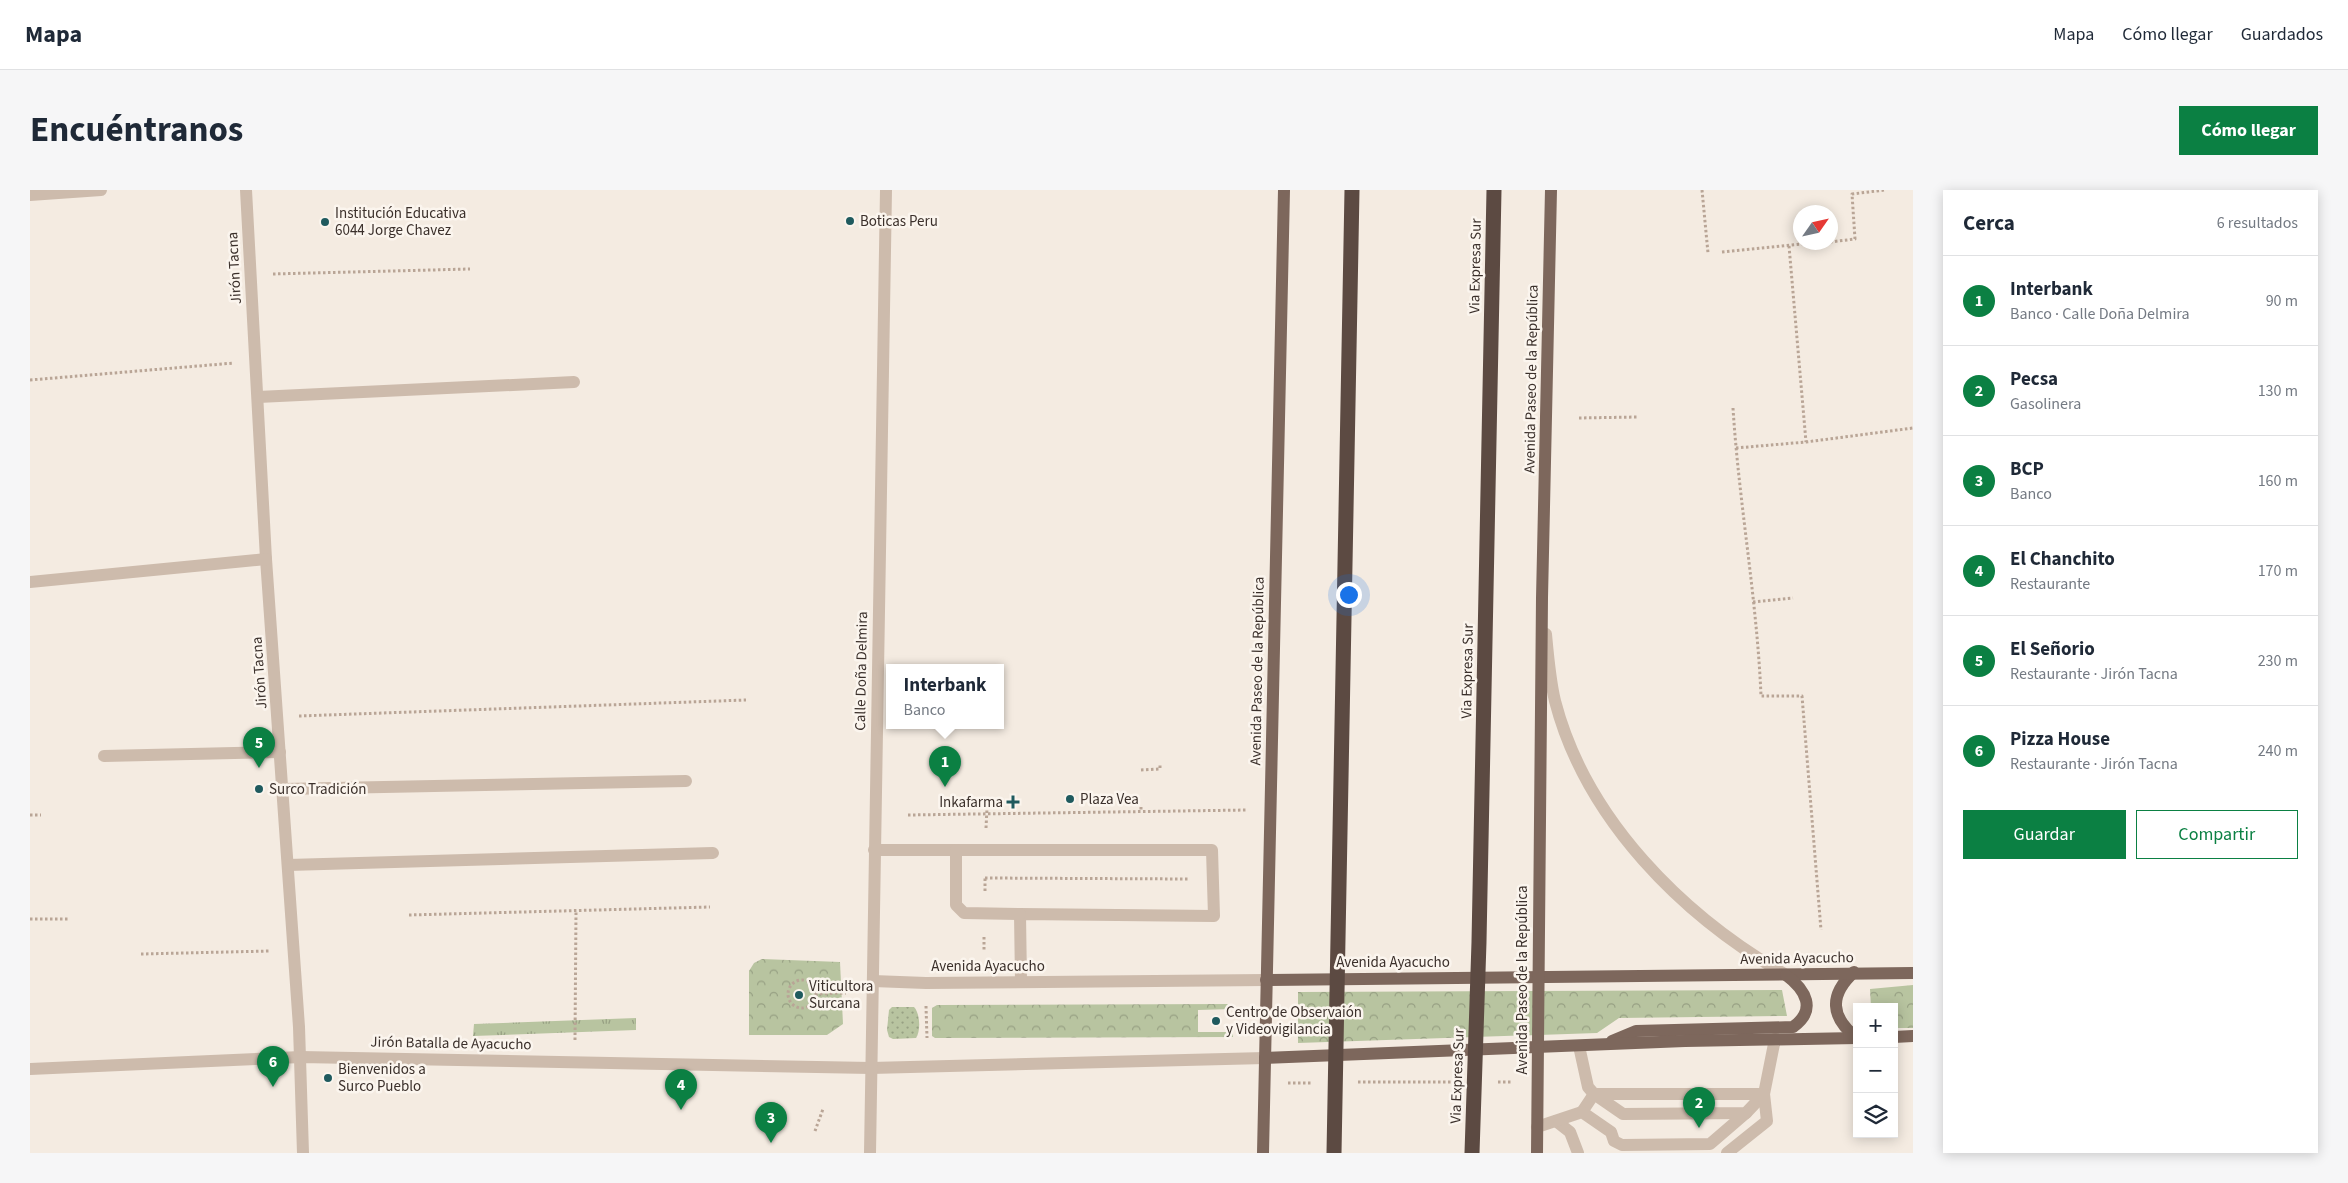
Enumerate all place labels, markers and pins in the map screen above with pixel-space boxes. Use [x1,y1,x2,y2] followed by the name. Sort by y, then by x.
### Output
[335,203,466,241] place label: Institución Educativa 6044 Jorge Chavez
[860,211,938,232] place label: Boticas Peru
[844,215,856,227] marker: Boticas Peru
[319,216,331,228] marker: Institución Educativa 6044 Jorge Chavez
[243,727,275,768] pin: 5
[929,746,961,787] pin: 1
[269,779,367,800] place label: Surco Tradición
[253,783,265,795] marker: Surco Tradición
[1080,789,1139,810] place label: Plaza Vea
[939,792,1003,813] place label: Inkafarma
[1064,793,1076,805] marker: Plaza Vea
[1007,796,1019,808] marker: Inkafarma
[809,976,873,1014] place label: Viticultora Surcana
[793,989,805,1001] marker: Viticultora Surcana
[1226,1002,1362,1040] place label: Centro de Observaión y Videovigilancia
[1210,1015,1222,1027] marker: Centro de Observaión y Videovigilancia
[257,1046,289,1087] pin: 6
[338,1059,426,1097] place label: Bienvenidos a Surco Pueblo
[665,1069,697,1110] pin: 4
[322,1072,334,1084] marker: Bienvenidos a Surco Pueblo
[1683,1087,1715,1128] pin: 2
[755,1102,787,1143] pin: 3

